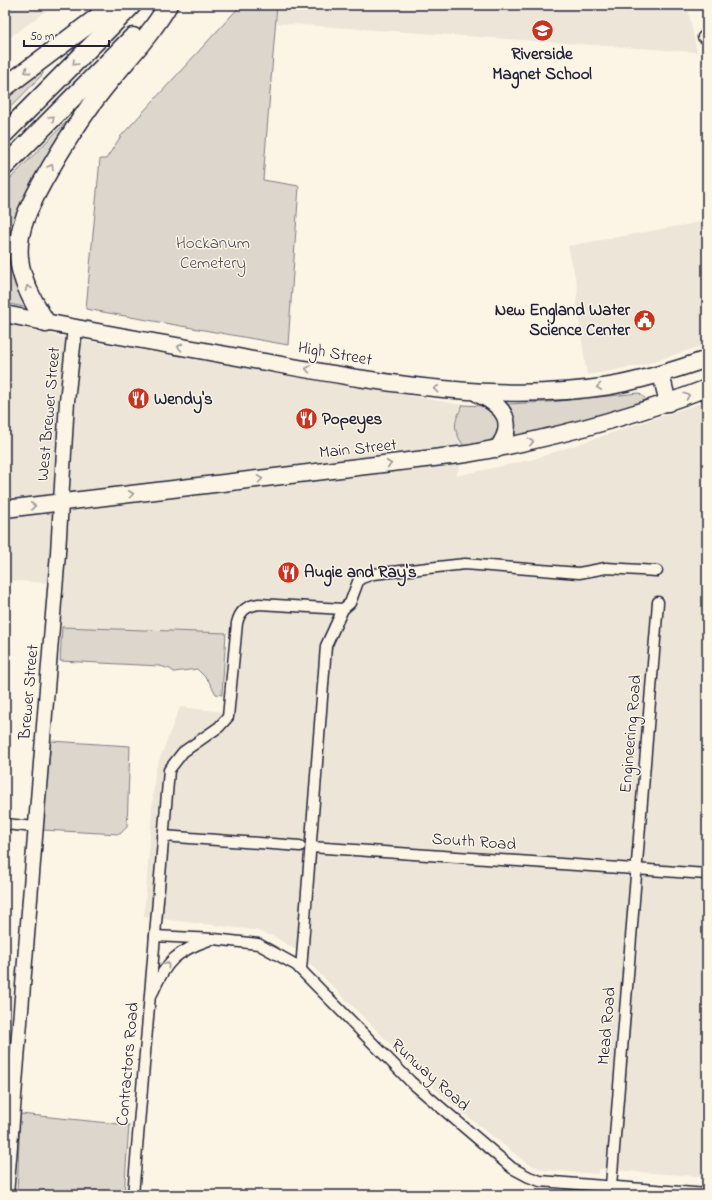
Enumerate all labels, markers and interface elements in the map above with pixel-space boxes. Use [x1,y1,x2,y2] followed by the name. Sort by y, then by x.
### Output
[529,17,555,43] school or university icon: Riverside Magnet School
[24,22,109,48] scale bar
[30,28,54,46] text: 50 m
[492,42,592,89] place label: Riverside Magnet School
[72,58,80,65] one-way arrow
[24,66,31,74] one-way arrow
[47,115,55,123] one-way arrow
[47,164,54,171] one-way arrow
[176,231,250,277] park label: Hockanum Cemetery
[24,284,32,291] one-way arrow
[495,298,631,343] place label: New England Water Science Center
[632,307,658,333] public building icon: New England Water Science Center
[296,335,374,375] street label: High Street
[176,343,183,351] one-way arrow
[31,345,67,482] street label: West Brewer Street
[304,365,311,374] one-way arrow
[596,382,602,391] one-way arrow
[433,385,439,394] one-way arrow
[126,386,152,412] restaurant icon: Wendy's
[154,387,213,414] place label: Wendy's
[684,392,691,400] one-way arrow
[294,406,320,432] restaurant icon: Popeyes
[322,407,383,434] place label: Popeyes
[318,432,398,466] street label: Main Street
[528,438,534,446] one-way arrow
[386,460,392,469] one-way arrow
[257,475,263,484] one-way arrow
[128,490,134,499] one-way arrow
[30,502,36,511] one-way arrow
[275,559,301,585] restaurant icon: Augie and Ray's
[304,560,417,587] place label: Augie and Ray's
[12,643,46,742] street label: Brewer Street
[613,673,651,794] street label: Engineering Road
[431,827,517,857] street label: South Road
[163,962,170,969] one-way arrow
[591,986,623,1066] street label: Mead Road
[110,1001,146,1127] street label: Contractors Road
[384,1033,475,1118] street label: Runway Road

